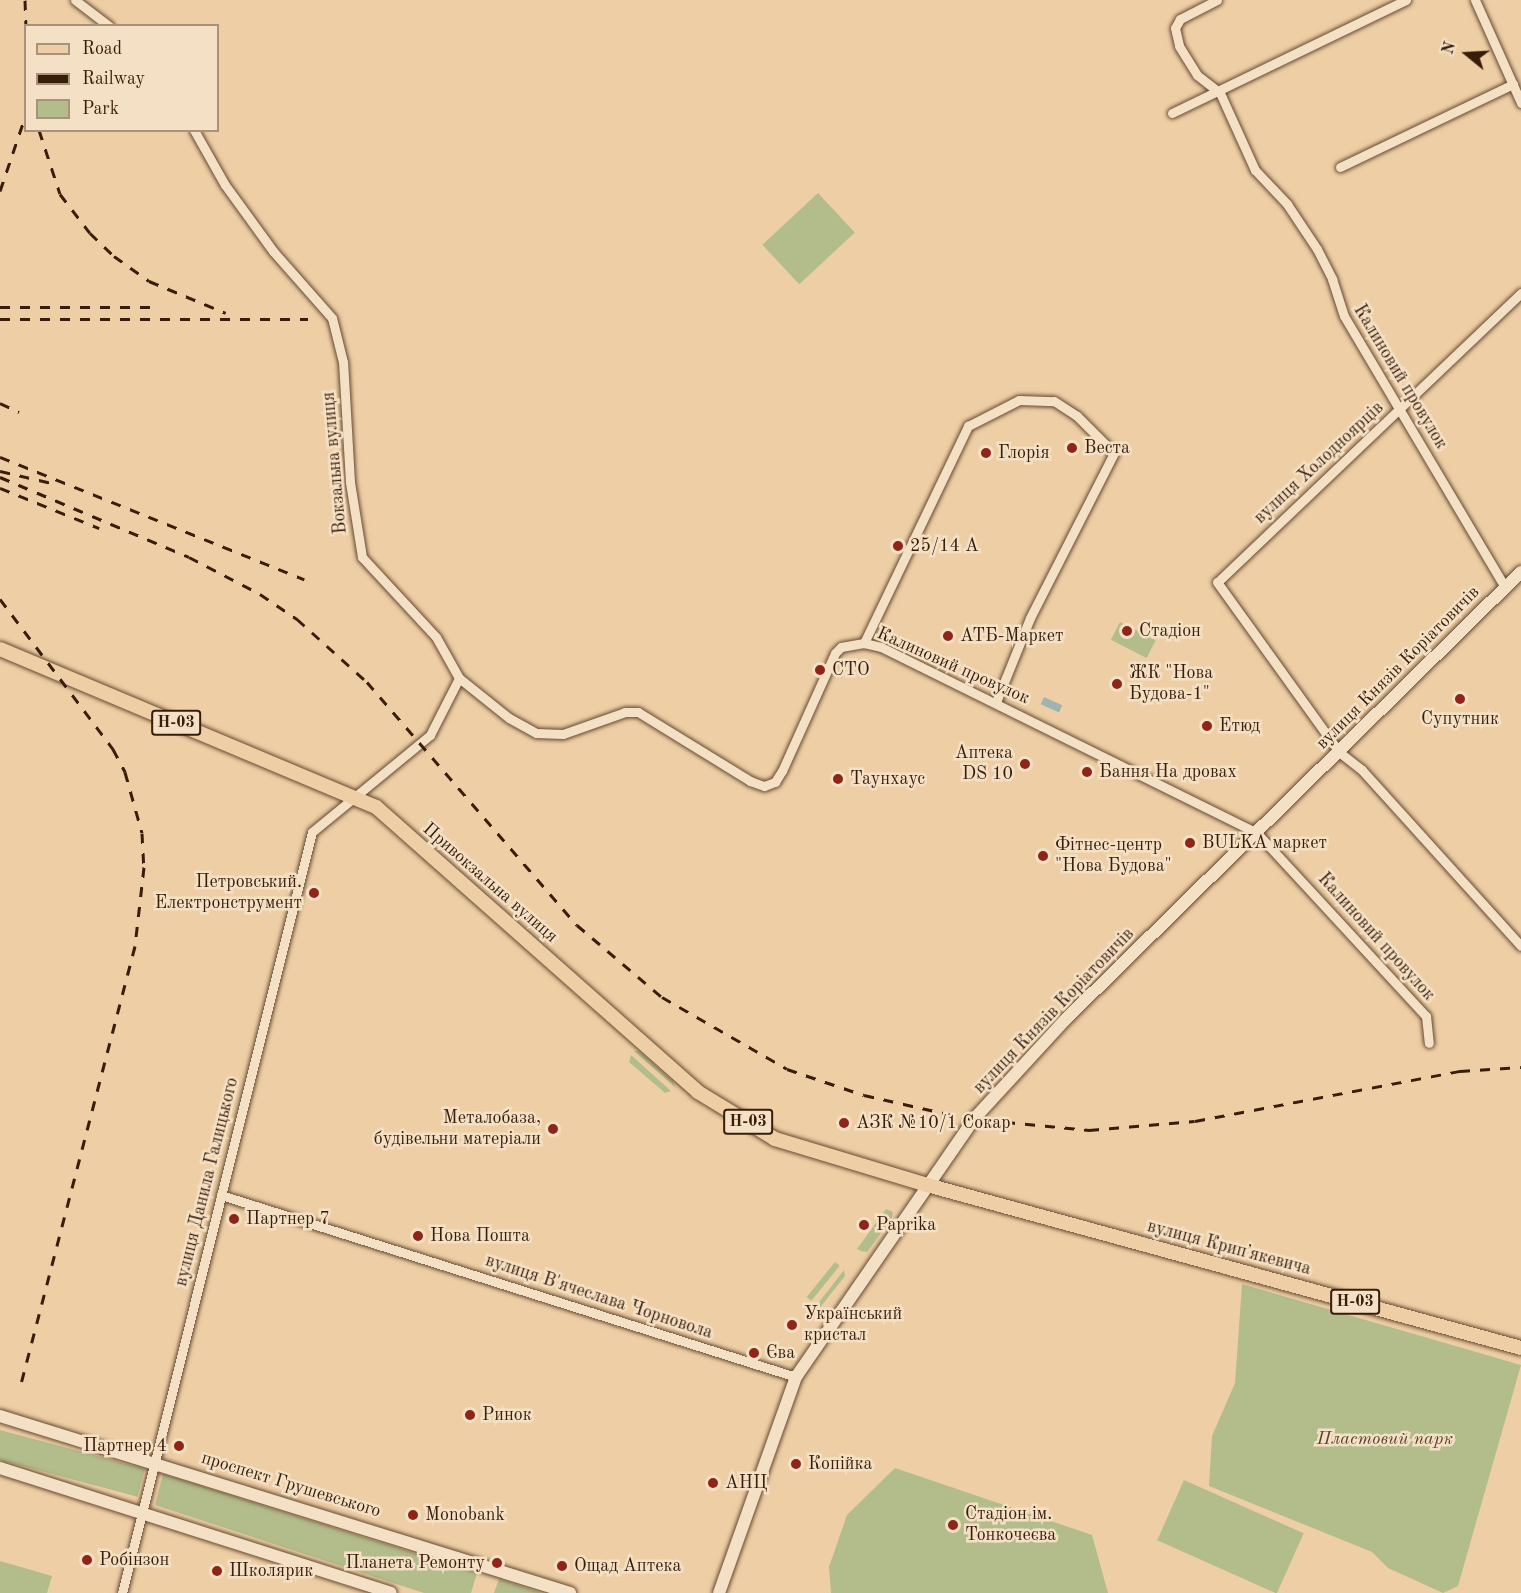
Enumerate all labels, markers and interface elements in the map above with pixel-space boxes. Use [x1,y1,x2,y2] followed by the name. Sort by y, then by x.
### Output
[24,24,219,132] legend
[1437,24,1497,84] north arrow
[82,40,122,58] text: Road
[1440,40,1459,57] text: N
[82,70,145,88] text: Railway
[82,100,119,118] text: Park
[1348,301,1452,453] street label: Калиновий провулок
[318,391,352,535] street label: Вокзальна вулиця
[1250,397,1388,529] street label: вулиця Холодноярців
[1084,437,1130,459] place label: Веста
[1065,441,1079,455] marker: Веста
[998,442,1050,464] place label: Глорія
[979,446,993,460] marker: Глорія
[910,535,979,557] place label: 25/14 А
[891,539,905,553] marker: 25/14 А
[1312,582,1484,754] street label: вулиця Князів Коріатовичів
[1139,620,1201,642] place label: Стадіон
[873,623,1033,709] street label: Калиновий провулок
[1120,624,1134,638] marker: Стадіон
[960,625,1064,647] place label: АТБ-Маркет
[941,629,955,643] marker: АТБ-Маркет
[832,659,870,681] place label: СТО
[813,663,827,677] marker: СТО
[1129,663,1213,706] place label: ЖК "Нова Будова-1"
[1110,677,1124,691] marker: ЖК "Нова Будова-1"
[1453,692,1467,706] marker: Супутник
[1421,708,1499,730] place label: Супутник
[150,710,201,736] road number: Н-03
[1219,715,1260,737] place label: Етюд
[1200,719,1214,733] marker: Етюд
[955,743,1013,786] place label: Аптека DS 10
[1018,757,1032,771] marker: Аптека DS 10
[1099,761,1237,783] place label: Бання На дровах
[1080,765,1094,779] marker: Бання На дровах
[850,768,925,790] place label: Таунхаус
[831,772,845,786] marker: Таунхаус
[418,818,562,948] street label: Привокзальна вулиця
[1202,832,1327,854] place label: BULKA маркет
[1055,835,1172,878] place label: Фітнес-центр "Нова Будова"
[1183,836,1197,850] marker: BULKA маркет
[1036,849,1050,863] marker: Фітнес-центр "Нова Будова"
[1313,868,1439,1006] street label: Калиновий провулок
[155,872,302,914] place label: Петровський. Електронструмент
[307,886,321,900] marker: Петровський. Електронструмент
[969,924,1139,1098] street label: вулиця Князів Коріатовичів
[171,1075,243,1289] street label: вулиця Данила Галицького
[374,1108,541,1150] place label: Металобаза, будівельни матеріали
[722,1109,774,1135] road number: Н-03
[856,1112,1010,1134] place label: АЗК №10/1 Сокар
[837,1116,851,1130] marker: АЗК №10/1 Сокар
[546,1122,560,1136] marker: Металобаза, будівельни матеріали
[246,1208,330,1230] place label: Партнер 7
[227,1212,241,1226] marker: Партнер 7
[876,1214,936,1236] place label: Paprika
[1145,1216,1313,1280] street label: вулиця Крипʼякевича
[857,1218,871,1232] marker: Paprika
[430,1225,530,1247] place label: Нова Пошта
[411,1229,425,1243] marker: Нова Пошта
[483,1250,715,1344] street label: вулиця В'ячеслава Чорновола
[1330,1289,1380,1315] road number: Н-03
[804,1304,902,1346] place label: Український кристал
[785,1318,799,1332] marker: Український кристал
[766,1342,795,1364] place label: Єва
[747,1346,761,1360] marker: Єва
[482,1404,532,1426] place label: Ринок
[463,1408,477,1422] marker: Ринок
[1317,1428,1453,1450] park label: Пластовий парк
[83,1435,167,1457] place label: Партнер 4
[172,1439,186,1453] marker: Партнер 4
[199,1447,383,1523] street label: проспект Грушевського
[808,1453,872,1475] place label: Копійка
[789,1457,803,1471] marker: Копійка
[725,1472,767,1494] place label: АНЦ
[706,1476,720,1490] marker: АНЦ
[425,1504,505,1526] place label: Monobank
[965,1504,1056,1546] place label: Стадіон ім. Тонкочеєва
[406,1508,420,1522] marker: Monobank
[946,1518,960,1532] marker: Стадіон ім. Тонкочеєва
[99,1549,169,1571] place label: Робінзон
[346,1552,485,1574] place label: Планета Ремонту
[80,1553,94,1567] marker: Робінзон
[574,1555,681,1577] place label: Ощад Аптека
[490,1556,504,1570] marker: Планета Ремонту
[555,1559,569,1573] marker: Ощад Аптека
[229,1560,313,1582] place label: Школярик
[210,1564,224,1578] marker: Школярик

